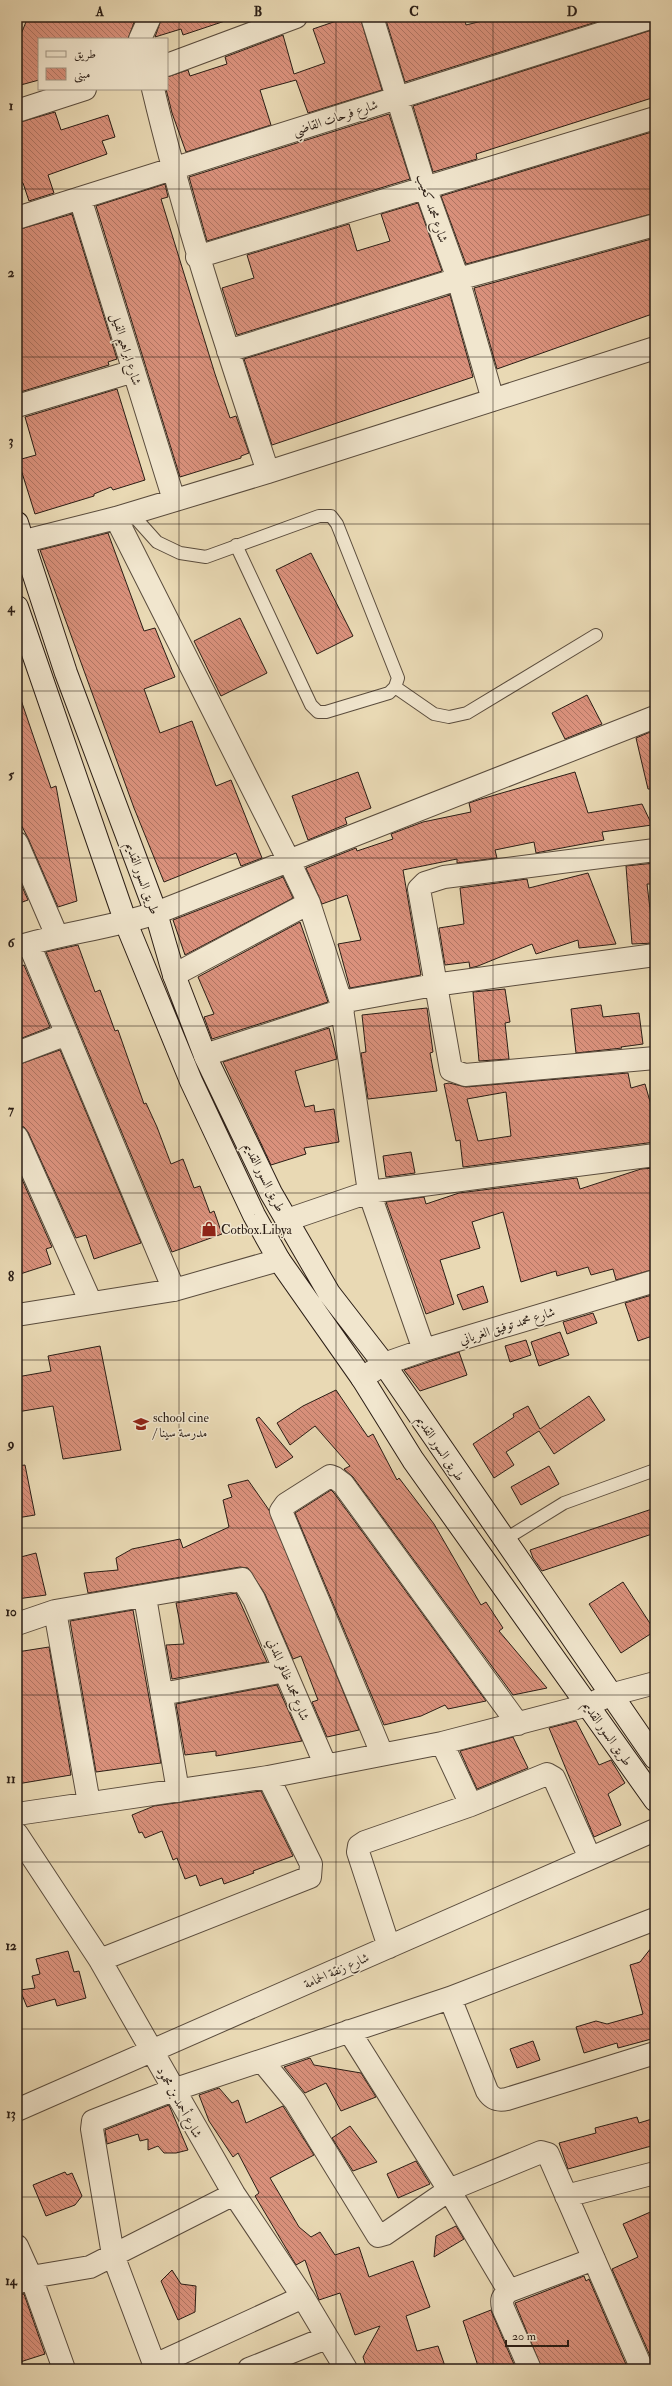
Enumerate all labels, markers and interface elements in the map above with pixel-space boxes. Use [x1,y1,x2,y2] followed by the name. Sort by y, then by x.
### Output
[95,4,105,20] text: A
[254,4,262,20] text: B
[409,4,419,20] text: C
[567,4,578,20] text: D
[38,38,168,90] legend
[74,47,96,62] text: طريق
[74,67,90,83] text: مبنى
[291,97,381,143] street label: شارع فرحات القاضي
[9,98,14,114] text: 1
[410,172,451,246] street label: شارع محمد كعيب
[8,265,15,281] text: 2
[103,311,145,389] street label: شارع ابراهيم الفيل
[9,433,14,449] text: 3
[6,600,15,616] text: 4
[8,767,14,783] text: 5
[119,840,162,917] street label: طريق السور القديم
[8,935,16,951] text: 6
[8,1102,15,1118] text: 7
[237,1140,288,1216] street label: طريق السور القديم
[200,1220,218,1238] shop icon: Cotbox.Libya
[221,1222,293,1239] place label: Cotbox.Libya
[8,1269,14,1285] text: 8
[458,1304,558,1351] street label: شارع محمد توفيق الغرياني
[152,1410,209,1441] place label: school cine / مدرسة سينا
[410,1413,468,1486] street label: طريق السور القديم
[132,1415,150,1433] school or university icon: school cine / مدرسة سينا
[6,1436,15,1452] text: 9
[5,1604,17,1620] text: 10
[261,1636,313,1724] street label: شارع محمد ظافر المدني
[577,1698,635,1771] street label: طريق السور القديم
[6,1771,16,1787] text: 11
[5,1938,17,1954] text: 12
[301,1949,373,1995] street label: شارع زنقة الحمامة
[150,2064,206,2142] street label: شارع أحمد بن محمود
[6,2106,16,2122] text: 13
[5,2273,18,2289] text: 14
[506,2322,568,2348] scale bar
[512,2329,537,2344] text: 20 m

